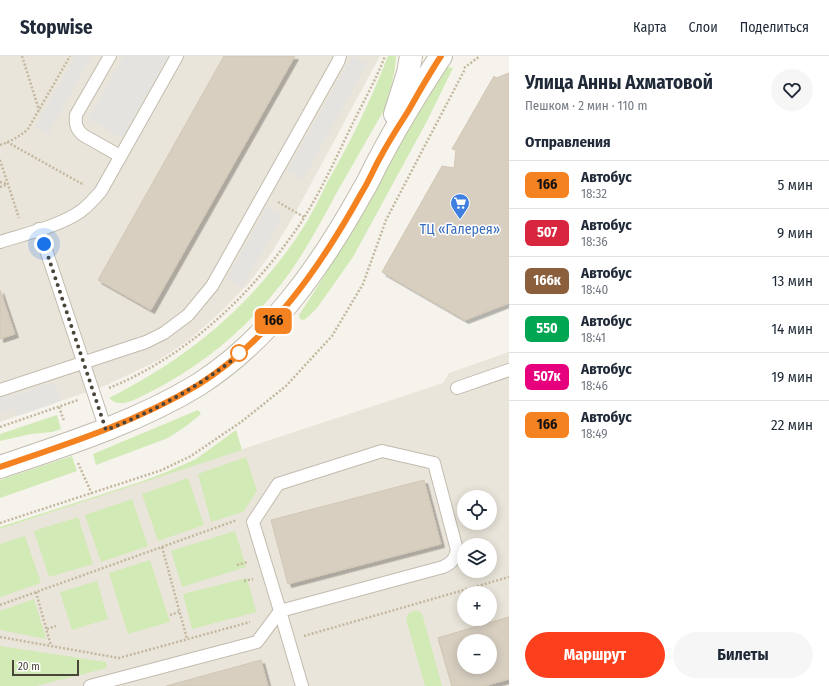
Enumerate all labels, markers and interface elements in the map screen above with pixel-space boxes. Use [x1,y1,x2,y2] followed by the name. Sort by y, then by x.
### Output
[20,16,93,39] text: Stopwise
[633,19,667,36] text: Карта
[689,19,718,36] text: Слои
[740,19,809,36] text: Поделиться
[771,69,813,111] button: heart
[525,71,713,94] text: Улица Анны Ахматовой
[525,98,647,113] text: Пешком · 2 мин · 110 m
[525,133,611,151] text: Отправления
[581,168,632,186] text: Автобус
[537,176,557,193] text: 166
[777,176,813,194] text: 5 мин
[581,186,607,201] text: 18:32
[449,192,471,220] supermarket icon: ТЦ «Галерея»
[581,216,632,234] text: Автобус
[420,221,500,238] place label: ТЦ «Галерея»
[537,224,557,241] text: 507
[777,224,813,242] text: 9 мин
[34,234,54,254] your location
[581,234,608,249] text: 18:36
[581,264,632,282] text: Автобус
[533,272,561,289] text: 166к
[772,272,813,290] text: 13 мин
[581,282,608,297] text: 18:40
[250,308,296,334] line badge: 166
[263,312,283,329] text: 166
[581,312,632,330] text: Автобус
[536,320,558,337] text: 550
[771,320,813,338] text: 14 мин
[581,330,606,345] text: 18:41
[230,344,248,362] unlabelled marker
[581,360,632,378] text: Автобус
[533,368,561,385] text: 507к
[771,368,813,386] text: 19 мин
[581,378,608,393] text: 18:46
[581,408,632,426] text: Автобус
[537,416,557,433] text: 166
[771,416,813,434] text: 22 мин
[581,426,608,441] text: 18:49
[457,490,497,674] map controls
[457,490,497,530] button: locate
[457,538,497,578] button: layers
[457,586,497,626] button: +
[525,632,665,678] button: Маршрут
[673,632,813,678] button: Билеты
[457,634,497,674] button: −
[12,658,79,677] scale bar
[18,660,40,673] text: 20 m

